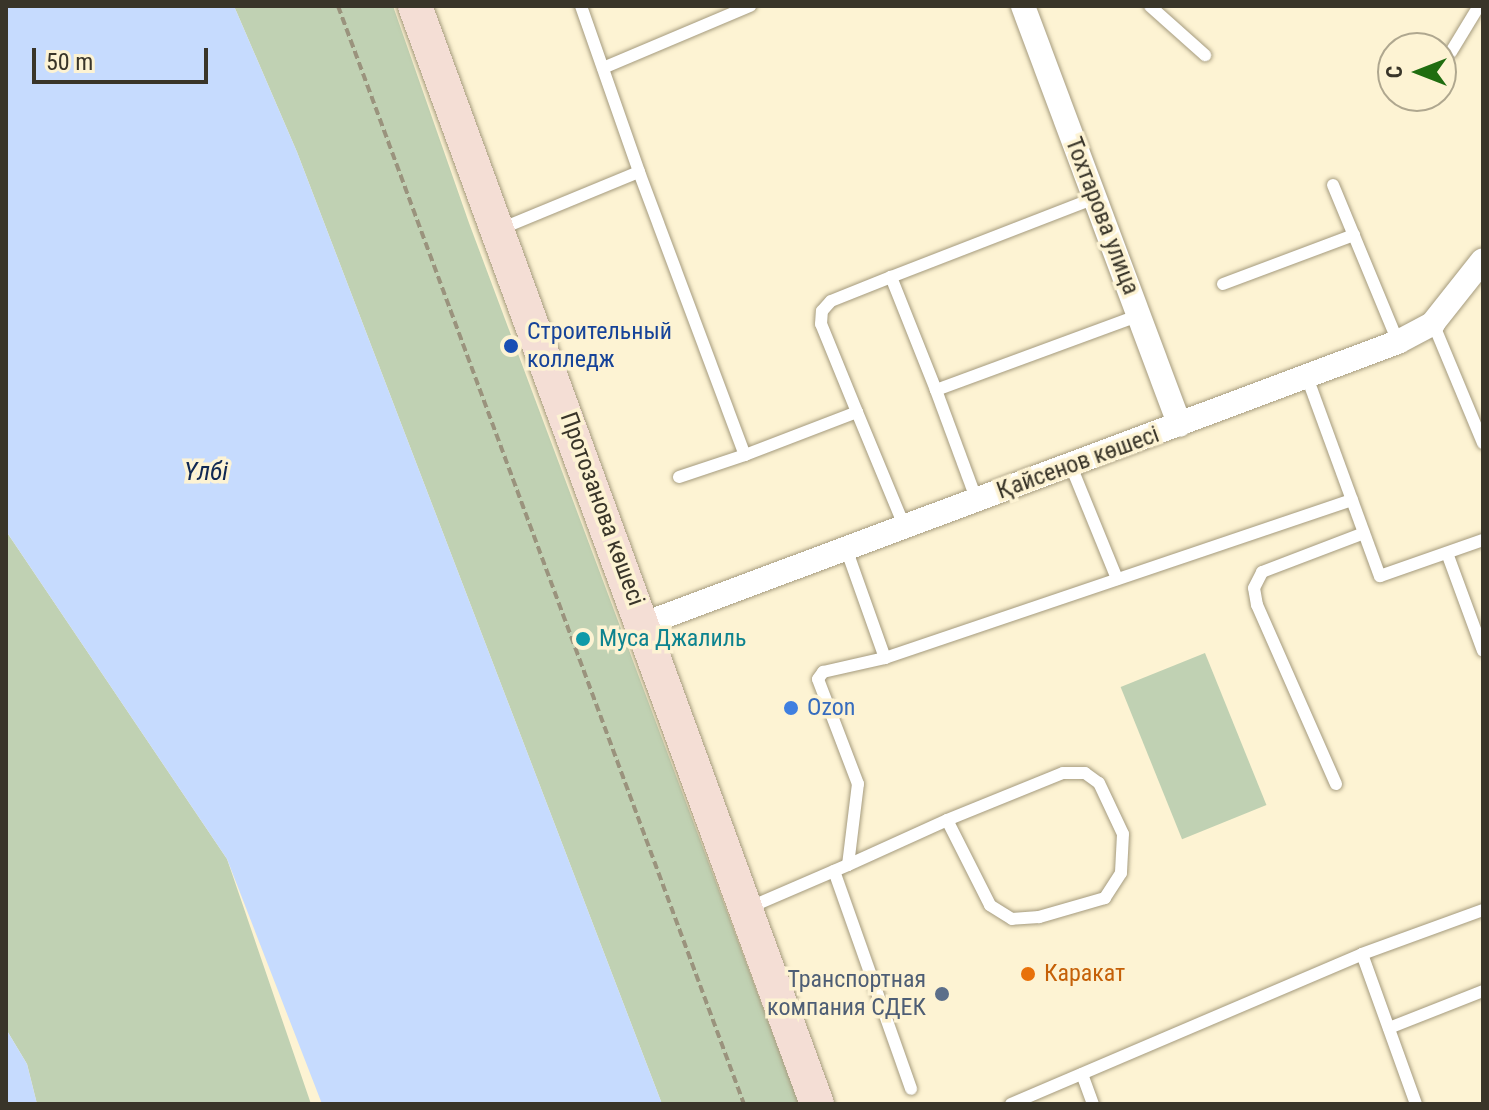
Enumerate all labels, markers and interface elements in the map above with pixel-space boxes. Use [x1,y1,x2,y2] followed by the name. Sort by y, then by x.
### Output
[36,32,212,82] scale bar
[1377,32,1457,112] north arrow
[46,48,93,76] text: 50 m
[1382,66,1407,78] text: С
[1059,133,1145,299] street label: Тохтарова улица
[527,318,672,374] place label: Строительный колледж
[502,337,520,355] marker: Строительный колледж
[554,408,650,610] street label: Протозанова көшесі
[993,420,1163,506] street label: Қайсенов көшесі
[184,456,228,488] water label: Үлбі
[599,625,747,653] place label: Муса Джалиль
[574,630,592,648] marker: Муса Джалиль
[807,694,855,722] place label: Ozon
[782,699,800,717] marker: Ozon
[1044,960,1125,988] place label: Каракат
[1019,965,1037,983] marker: Каракат
[767,966,926,1022] place label: Транспортная компания СДЕК
[933,985,951,1003] marker: Транспортная компания СДЕК

